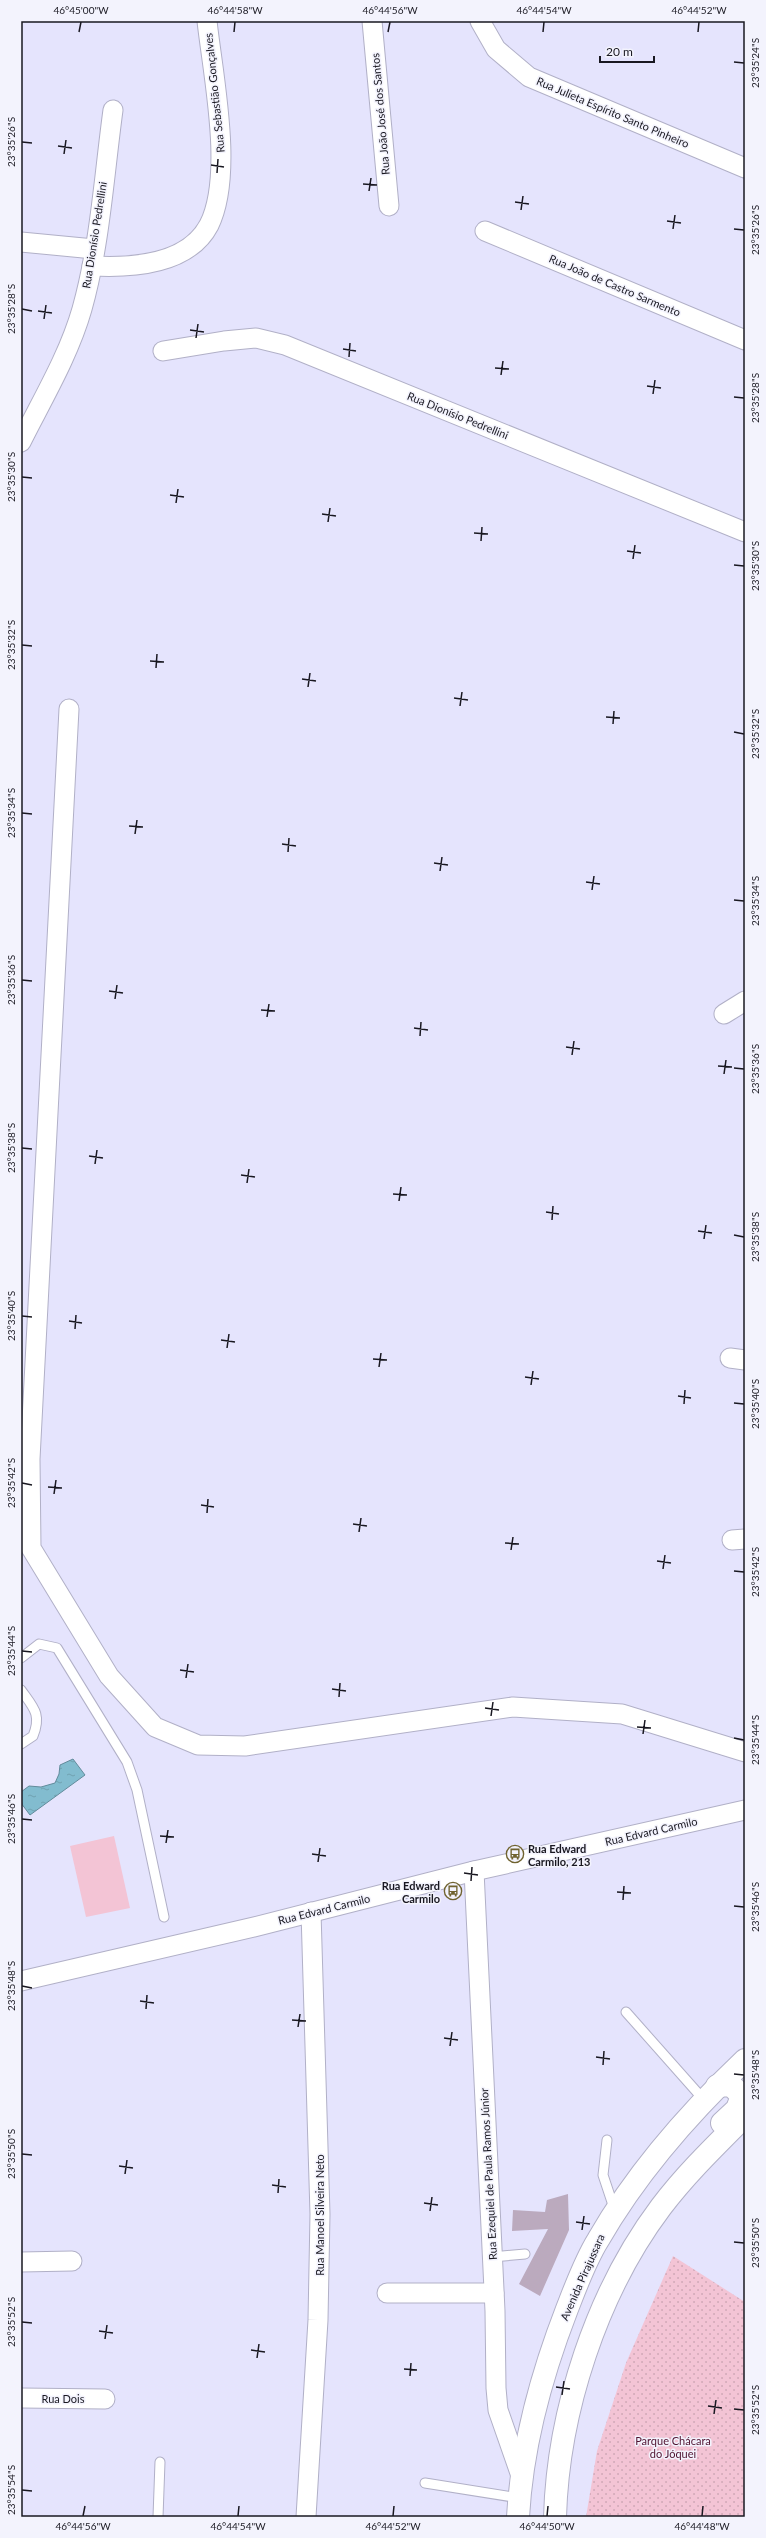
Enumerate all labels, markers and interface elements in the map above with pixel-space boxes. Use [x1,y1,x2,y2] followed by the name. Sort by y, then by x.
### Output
[53,4,109,16] text: 46°45'00"W
[207,4,263,16] text: 46°44'58"W
[362,4,418,16] text: 46°44'56"W
[516,4,572,16] text: 46°44'54"W
[671,4,727,16] text: 46°44'52"W
[201,32,227,153] street label: Rua Sebastião Gonçalves
[600,38,654,64] scale bar
[749,38,761,88] text: 23°35'24"S
[606,44,633,59] text: 20 m
[368,52,392,175] street label: Rua João José dos Santos
[535,74,691,150] street label: Rua Julieta Espírito Santo Pinheiro
[5,117,17,167] text: 23°35'26"S
[79,180,109,289] street label: Rua Dionísio Pedrellini
[749,205,761,255] text: 23°35'26"S
[547,251,683,319] street label: Rua João de Castro Sarmento
[5,284,17,334] text: 23°35'28"S
[749,373,761,423] text: 23°35'28"S
[406,389,511,441] street label: Rua Dionísio Pedrellini
[5,452,17,502] text: 23°35'30"S
[749,541,761,591] text: 23°35'30"S
[5,620,17,670] text: 23°35'32"S
[749,709,761,759] text: 23°35'32"S
[5,788,17,838] text: 23°35'34"S
[749,876,761,926] text: 23°35'34"S
[5,955,17,1005] text: 23°35'36"S
[749,1044,761,1094] text: 23°35'36"S
[5,1123,17,1173] text: 23°35'38"S
[749,1212,761,1262] text: 23°35'38"S
[5,1291,17,1341] text: 23°35'40"S
[749,1379,761,1429] text: 23°35'40"S
[5,1458,17,1508] text: 23°35'42"S
[749,1547,761,1597] text: 23°35'42"S
[5,1626,17,1676] text: 23°35'44"S
[749,1715,761,1765] text: 23°35'44"S
[5,1794,17,1844] text: 23°35'46"S
[603,1814,699,1848] street label: Rua Edvard Carmilo
[528,1842,590,1868] place label: Rua Edward Carmilo, 213
[505,1844,525,1864] bus stop icon: Rua Edward Carmilo, 213
[382,1879,440,1905] place label: Rua Edward Carmilo
[443,1881,463,1901] bus stop icon: Rua Edward Carmilo
[749,1882,761,1932] text: 23°35'46"S
[277,1891,371,1927] street label: Rua Edvard Carmilo
[5,1961,17,2011] text: 23°35'48"S
[749,2050,761,2100] text: 23°35'48"S
[477,2088,499,2260] street label: Rua Ezequiel de Paula Ramos Júnior
[5,2129,17,2179] text: 23°35'50"S
[313,2154,326,2276] street label: Rua Manoel Silveira Neto
[749,2218,761,2268] text: 23°35'50"S
[557,2232,607,2322] street label: Avenida Pirajussara
[5,2297,17,2347] text: 23°35'52"S
[749,2385,761,2435] text: 23°35'52"S
[41,2392,85,2405] street label: Rua Dois
[635,2434,711,2460] park label: Parque Chácara do Jóquei
[5,2465,17,2515] text: 23°35'54"S
[55,2520,111,2532] text: 46°44'56"W
[210,2520,266,2532] text: 46°44'54"W
[365,2520,421,2532] text: 46°44'52"W
[519,2520,575,2532] text: 46°44'50"W
[674,2520,730,2532] text: 46°44'48"W

